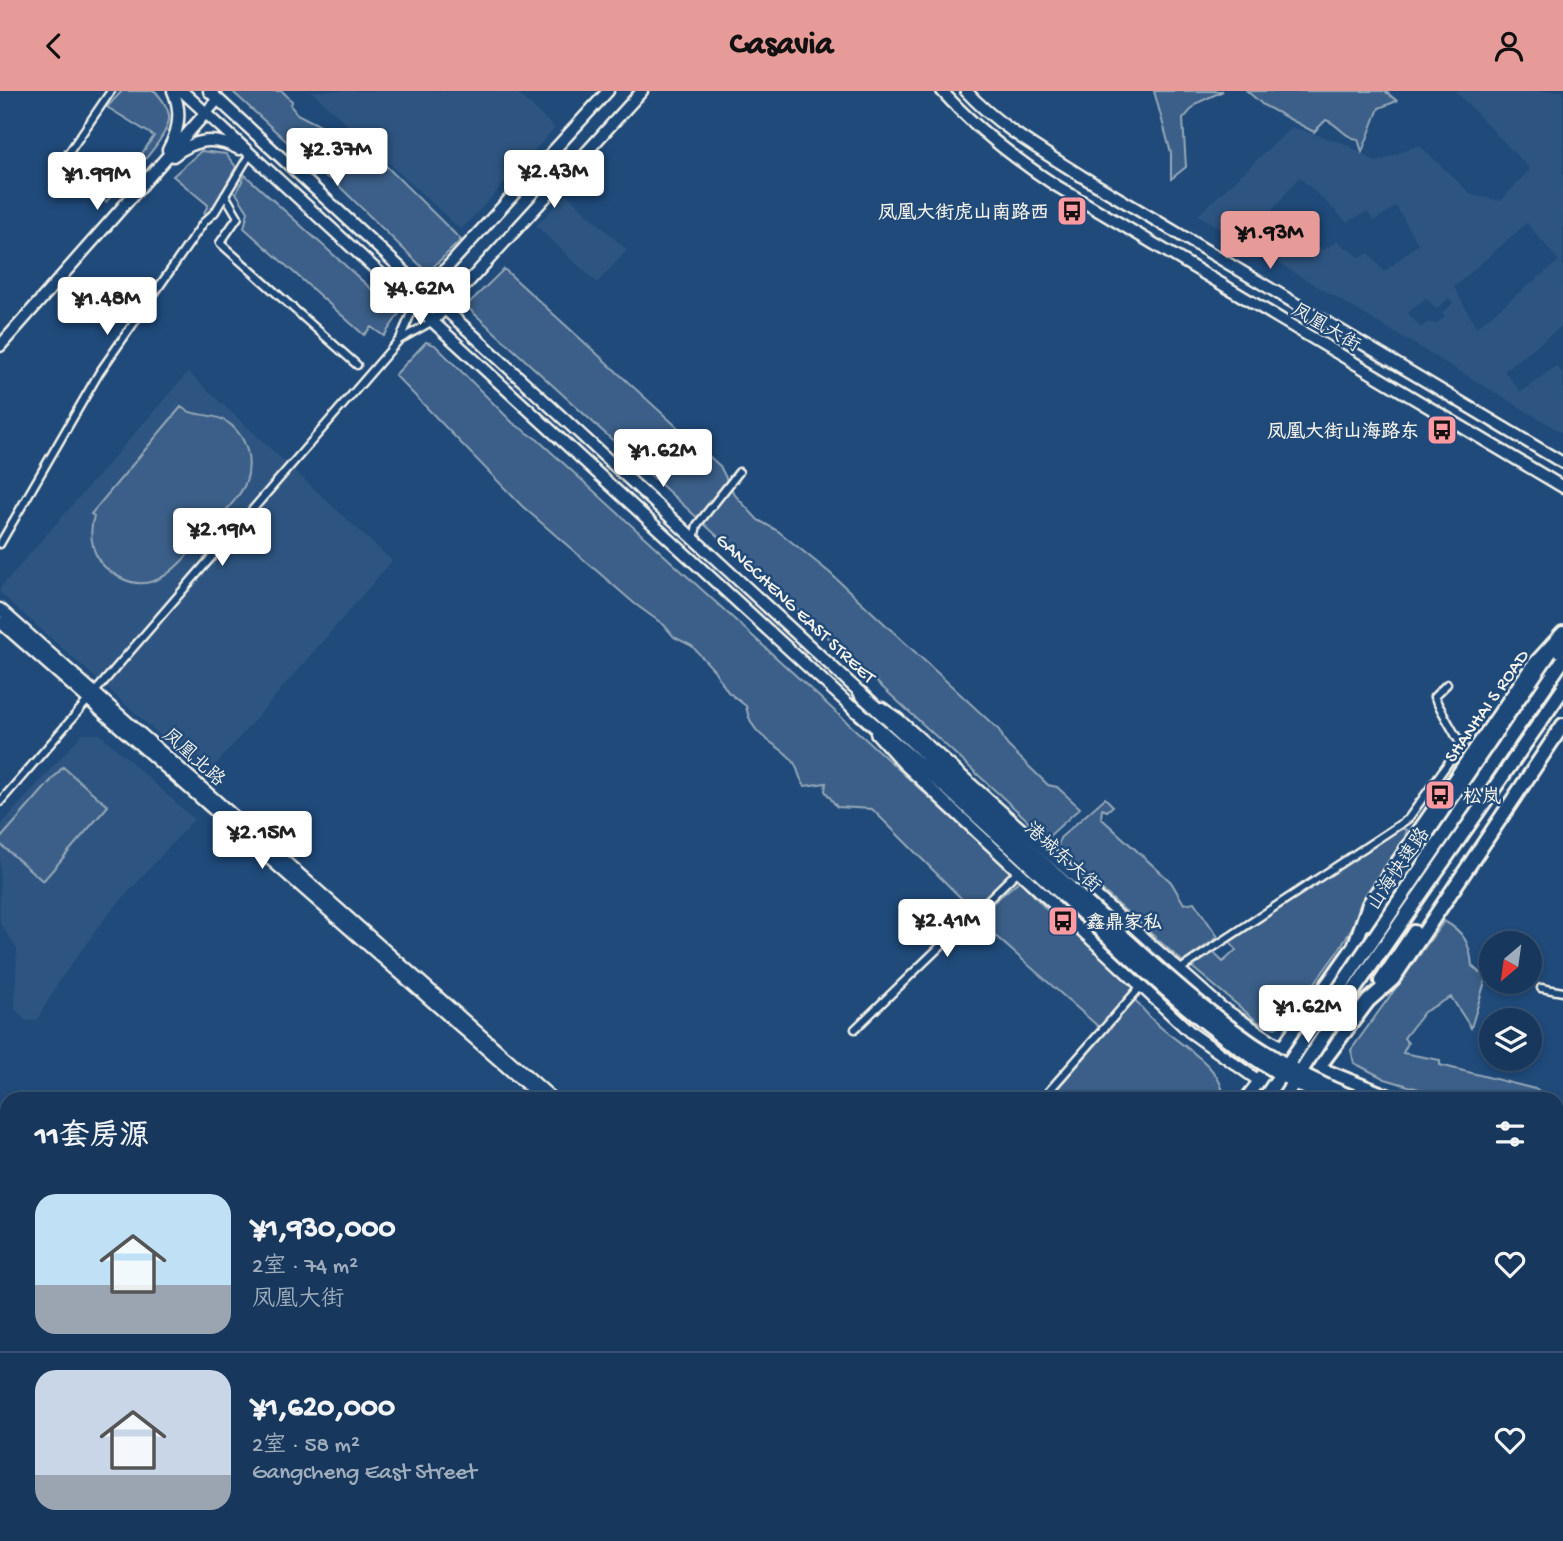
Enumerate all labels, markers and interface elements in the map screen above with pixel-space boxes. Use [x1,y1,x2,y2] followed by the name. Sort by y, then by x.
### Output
[35,27,73,65] icon: back
[730,27,833,65] text: Casavia
[1490,27,1528,65] icon: person
[280,129,394,188] pin: ¥2.37M
[302,137,372,164] text: ¥2.37M
[497,151,611,210] pin: ¥2.43M
[40,152,154,212] pin: ¥1.99M
[520,159,588,186] text: ¥2.43M
[64,161,130,188] text: ¥1.99M
[1055,194,1089,228] bus stop icon: 凤凰大街虎山南路西
[878,201,1049,226] place label: 凤凰大街虎山南路西
[1213,211,1327,271] pin: ¥1.93M
[1237,220,1303,247] text: ¥1.93M
[363,267,477,327] pin: ¥4.62M
[386,276,454,303] text: ¥4.62M
[50,278,164,337] pin: ¥1.48M
[74,286,140,313] text: ¥1.48M
[1287,299,1364,358] street label: 凤凰大街
[1425,413,1459,447] bus stop icon: 凤凰大街山海路东
[1267,421,1419,445] place label: 凤凰大街山海路东
[606,429,720,489] pin: ¥1.62M
[630,438,696,465] text: ¥1.62M
[165,509,279,568] pin: ¥2.19M
[189,517,255,544] text: ¥2.19M
[710,529,880,690] street label: GANGCHENG EAST STREET
[1440,646,1536,768] street label: SHANHAI S ROAD
[157,724,229,793] street label: 凤凰北路
[1423,778,1457,812] bus stop icon: 松岚
[1463,786,1501,810] place label: 松岚
[205,811,319,871] pin: ¥2.15M
[1019,818,1105,899] street label: 港城东大街
[229,820,295,847] text: ¥2.15M
[1363,824,1436,916] street label: 山海快速路
[890,899,1004,959] pin: ¥2.41M
[1046,904,1080,938] bus stop icon: 鑫鼎家私
[914,908,980,935] text: ¥2.41M
[1086,912,1162,936] place label: 鑫鼎家私
[1479,931,1542,994] north arrow
[1479,931,1542,1071] map controls
[1251,985,1365,1045] pin: ¥1.62M
[1275,994,1341,1021] text: ¥1.62M
[1479,1008,1542,1071] button: layers
[1491,1115,1529,1153] icon: filters
[35,1121,149,1156] text: 11套房源
[252,1213,396,1248] text: ¥1,930,000
[91,1222,175,1306] icon: home
[1491,1245,1529,1283] icon: heart
[252,1254,358,1281] text: 2室 · 74 m²
[252,1287,344,1314] text: 凤凰大街
[252,1392,395,1427] text: ¥1,620,000
[91,1398,175,1482] icon: home
[1491,1421,1529,1459] icon: heart
[252,1433,360,1460] text: 2室 · 58 m²
[252,1460,477,1487] text: Gangcheng East Street

